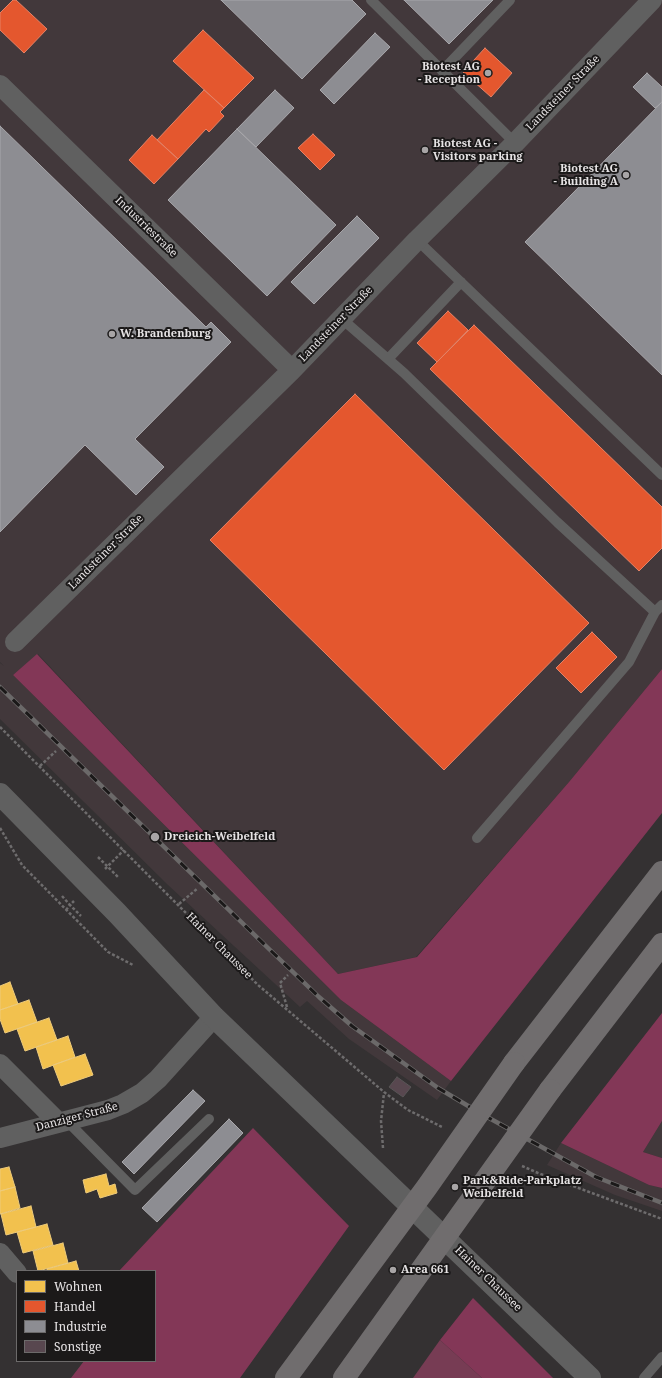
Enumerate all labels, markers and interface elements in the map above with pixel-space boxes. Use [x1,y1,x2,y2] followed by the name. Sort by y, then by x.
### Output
[523,52,603,134] street label: Landsteiner Straße
[418,60,480,86] place label: Biotest AG - Reception
[483,68,493,78] marker: Biotest AG - Reception
[433,137,523,163] place label: Biotest AG - Visitors parking
[420,145,430,155] marker: Biotest AG - Visitors parking
[554,162,618,188] place label: Biotest AG - Building A
[621,170,631,180] marker: Biotest AG - Building A
[112,194,180,260] street label: Industriestraße
[296,283,376,365] street label: Landsteiner Straße
[120,327,211,341] place label: W. Brandenburg
[107,329,117,339] marker: W. Brandenburg
[66,512,146,592] street label: Landsteiner Straße
[164,830,275,844] place label: Dreieich-Weibelfeld
[149,831,161,843] marker: Dreieich-Weibelfeld
[183,910,255,982] street label: Hainer Chaussee
[35,1100,119,1134] street label: Danziger Straße
[463,1174,581,1200] place label: Park&Ride-Parkplatz Weibelfeld
[450,1182,460,1192] marker: Park&Ride-Parkplatz Weibelfeld
[452,1244,524,1314] street label: Hainer Chaussee
[401,1263,449,1277] place label: Area 661
[388,1265,398,1275] marker: Area 661
[16,1270,156,1362] legend
[54,1278,102,1295] text: Wohnen
[54,1298,96,1315] text: Handel
[54,1318,107,1335] text: Industrie
[54,1338,102,1355] text: Sonstige

